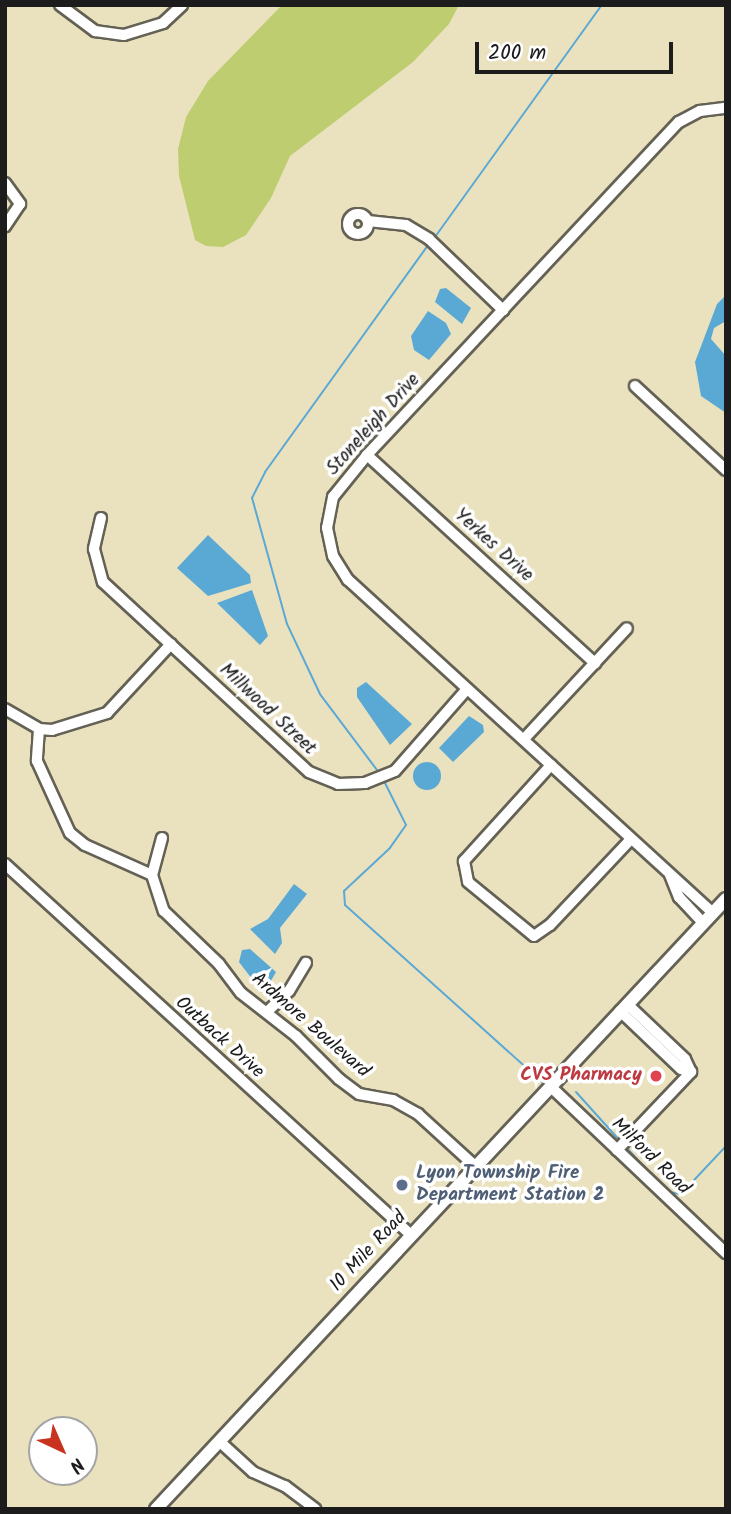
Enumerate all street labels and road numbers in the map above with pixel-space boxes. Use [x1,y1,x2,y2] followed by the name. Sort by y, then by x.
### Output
[322,369,426,481] street label: Stoneleigh Drive
[449,505,537,587] street label: Yerkes Drive
[214,659,320,761] street label: Millwood Street
[246,968,374,1084] street label: Ardmore Boulevard
[170,992,268,1084] street label: Outback Drive
[606,1114,694,1200] street label: Milford Road
[326,1207,412,1297] street label: 10 Mile Road

